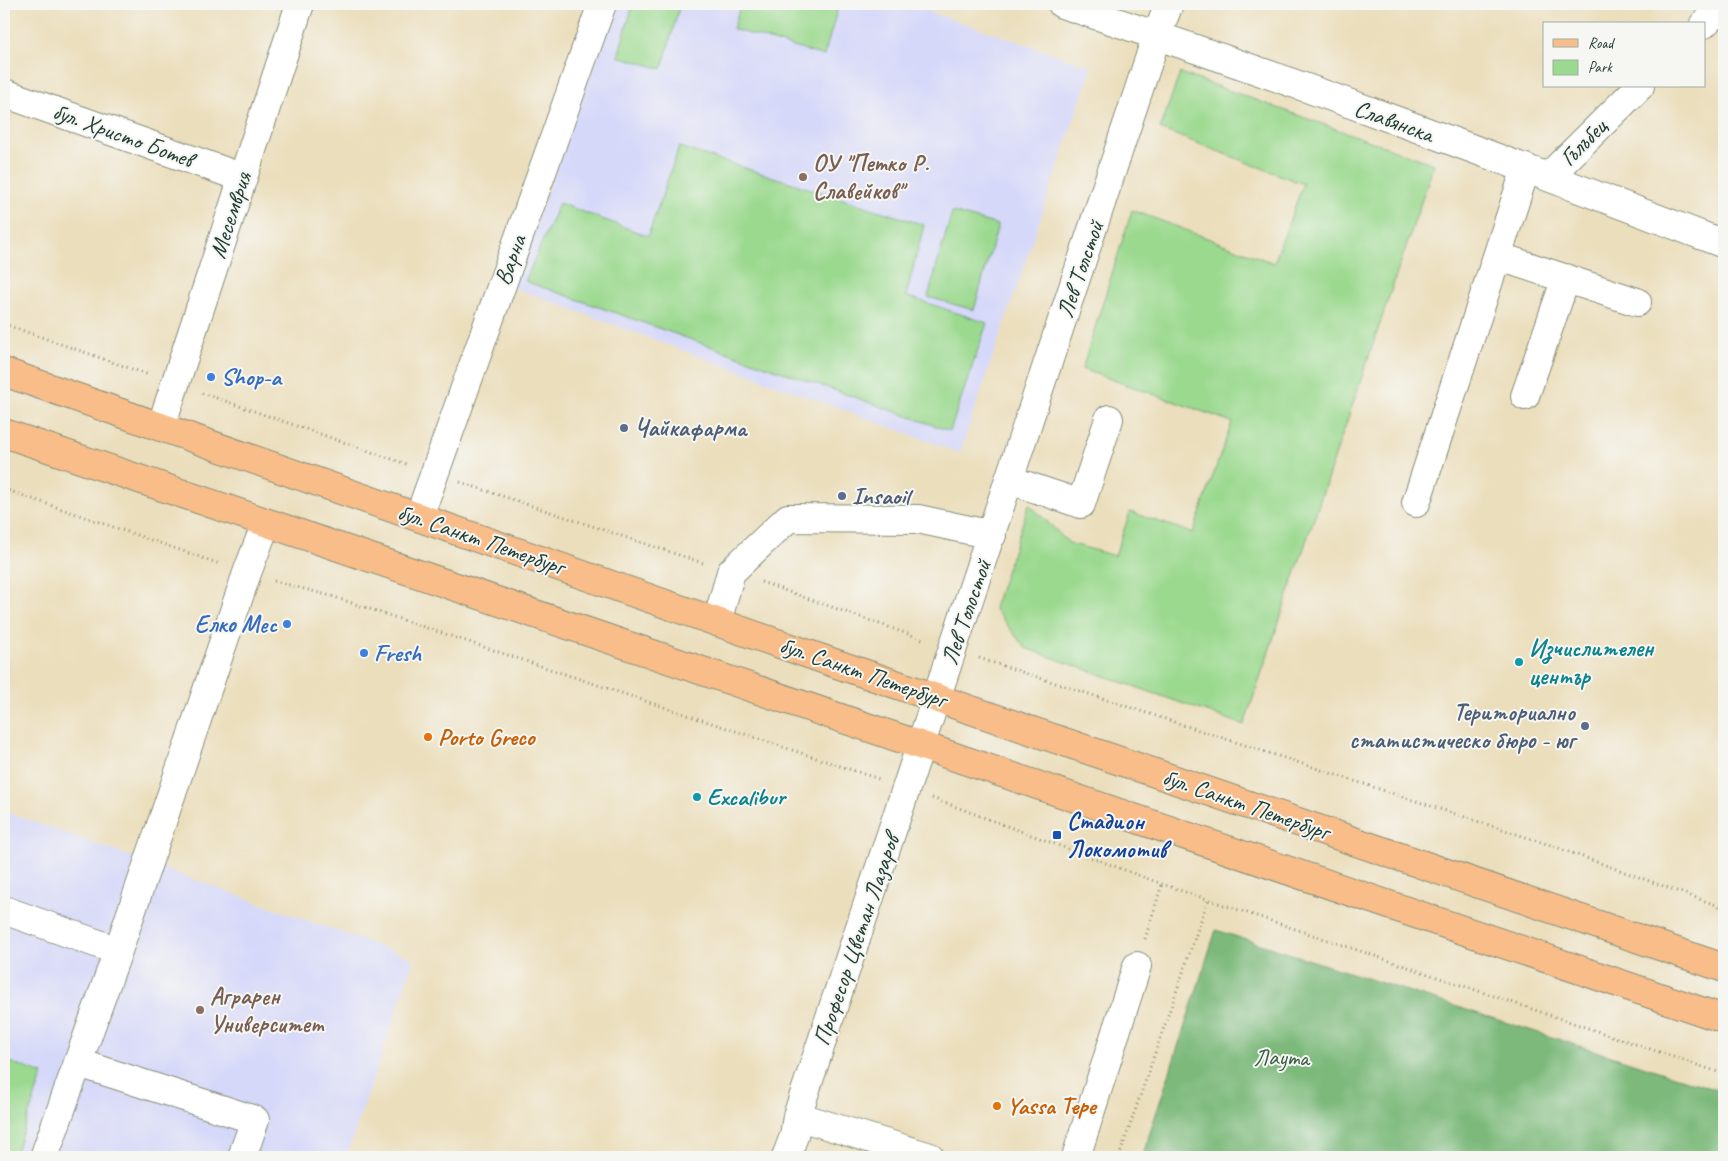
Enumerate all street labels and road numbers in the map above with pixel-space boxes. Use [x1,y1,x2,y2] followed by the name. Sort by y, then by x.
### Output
[1350,93,1440,150] street label: Славянска
[49,96,201,176] street label: бул. Христо Ботев
[1553,111,1614,172] street label: Гълъбец
[202,167,258,262] street label: Месемврия
[1049,215,1111,321] street label: Лев Толстой
[487,230,533,289] street label: Варна
[394,496,571,583] street label: бул. Санкт Петербург
[934,554,999,668] street label: Лев Толостой
[776,629,953,716] street label: бул. Санкт Петербург
[1159,761,1336,848] street label: бул. Санкт Петербург
[806,825,908,1049] street label: Професор Цветан Лазаров

